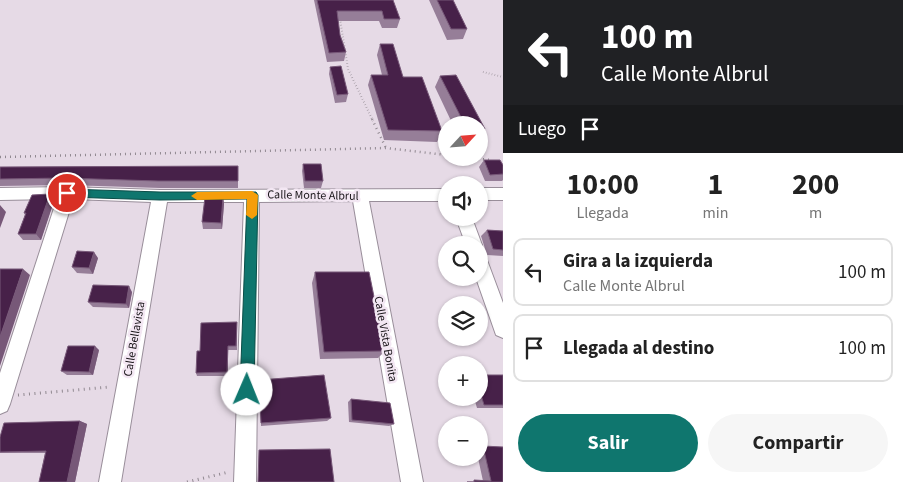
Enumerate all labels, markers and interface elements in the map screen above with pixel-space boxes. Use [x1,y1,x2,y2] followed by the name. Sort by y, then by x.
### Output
[601,12,693,62] text: 100 m
[518,20,583,85] icon: left
[601,58,769,90] text: Calle Monte Albrul
[576,115,604,143] icon: arrive
[438,116,488,166] north arrow
[438,116,488,466] map controls
[518,116,566,143] text: Luego
[567,163,639,206] text: 10:00
[707,163,723,206] text: 1
[792,163,839,206] text: 200
[46,172,88,214] pin
[438,176,488,226] button: sound
[53,179,81,207] icon: arrive
[267,186,359,205] street label: Calle Monte Albrul
[576,202,629,224] text: Llegada
[702,202,728,224] text: min
[809,202,822,224] text: m
[438,236,488,286] button: search
[563,248,713,275] text: Gira a la izquierda
[520,258,548,286] icon: left
[838,259,886,286] text: 100 m
[563,275,685,297] text: Calle Monte Albrul
[370,295,401,383] street label: Calle Vista Bonita
[438,296,488,346] button: layers
[120,300,149,378] street label: Calle Bellavista
[520,334,548,362] icon: arrive
[563,335,714,362] text: Llegada al destino
[838,335,886,362] text: 100 m
[438,356,488,406] button: +
[220,363,272,415] position arrow
[518,414,698,472] button: Salir
[708,414,888,472] button: Compartir
[438,416,488,466] button: −

